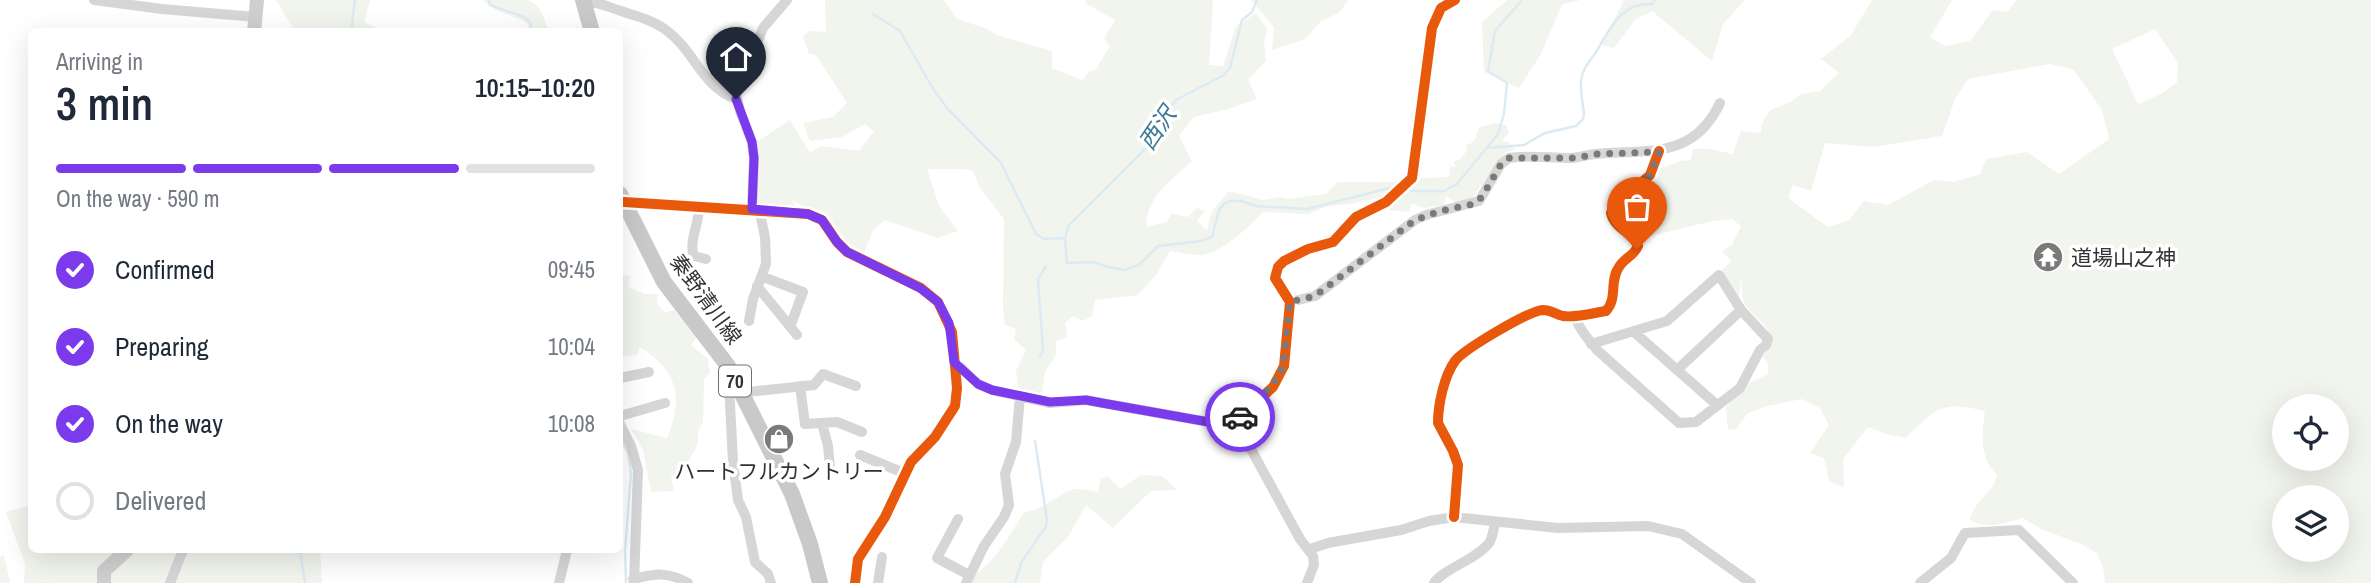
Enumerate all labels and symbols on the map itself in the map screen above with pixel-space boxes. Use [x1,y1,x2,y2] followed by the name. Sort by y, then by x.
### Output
[706,27,766,99] pin
[1131,98,1184,156] water label: 西沢
[1607,177,1667,249] pin
[2031,240,2065,274] temple icon: 道場山之神
[2071,243,2176,272] place label: 道場山之神
[663,248,749,350] street label: 秦野清川線
[719,366,751,396] road number: 70
[1205,382,1275,452] courier
[762,422,796,456] shop icon: ハートフルカントリー
[674,457,884,486] place label: ハートフルカントリー

